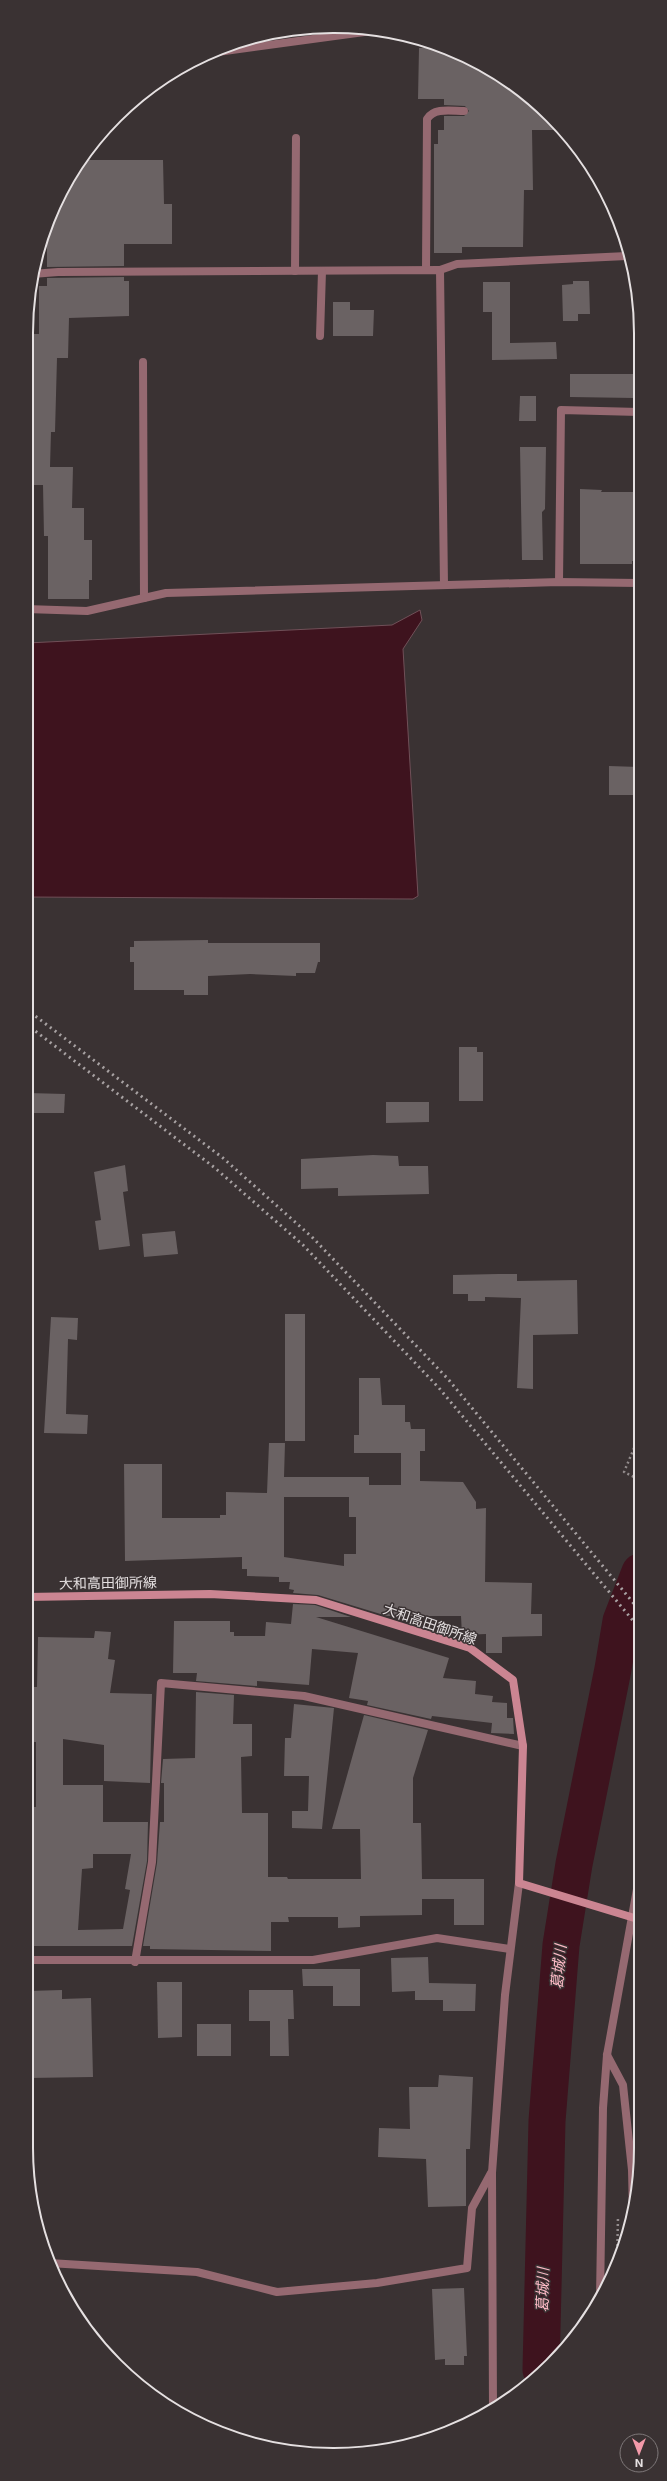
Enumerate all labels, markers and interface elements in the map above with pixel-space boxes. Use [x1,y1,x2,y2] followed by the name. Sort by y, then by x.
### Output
[59,1573,157,1592] street label: 大和高田御所線
[381,1600,479,1648] street label: 大和高田御所線
[547,1942,570,1990] water label: 葛城川
[533,2265,552,2313] water label: 葛城川
[619,2433,659,2473] north arrow
[635,2456,643,2470] text: N

